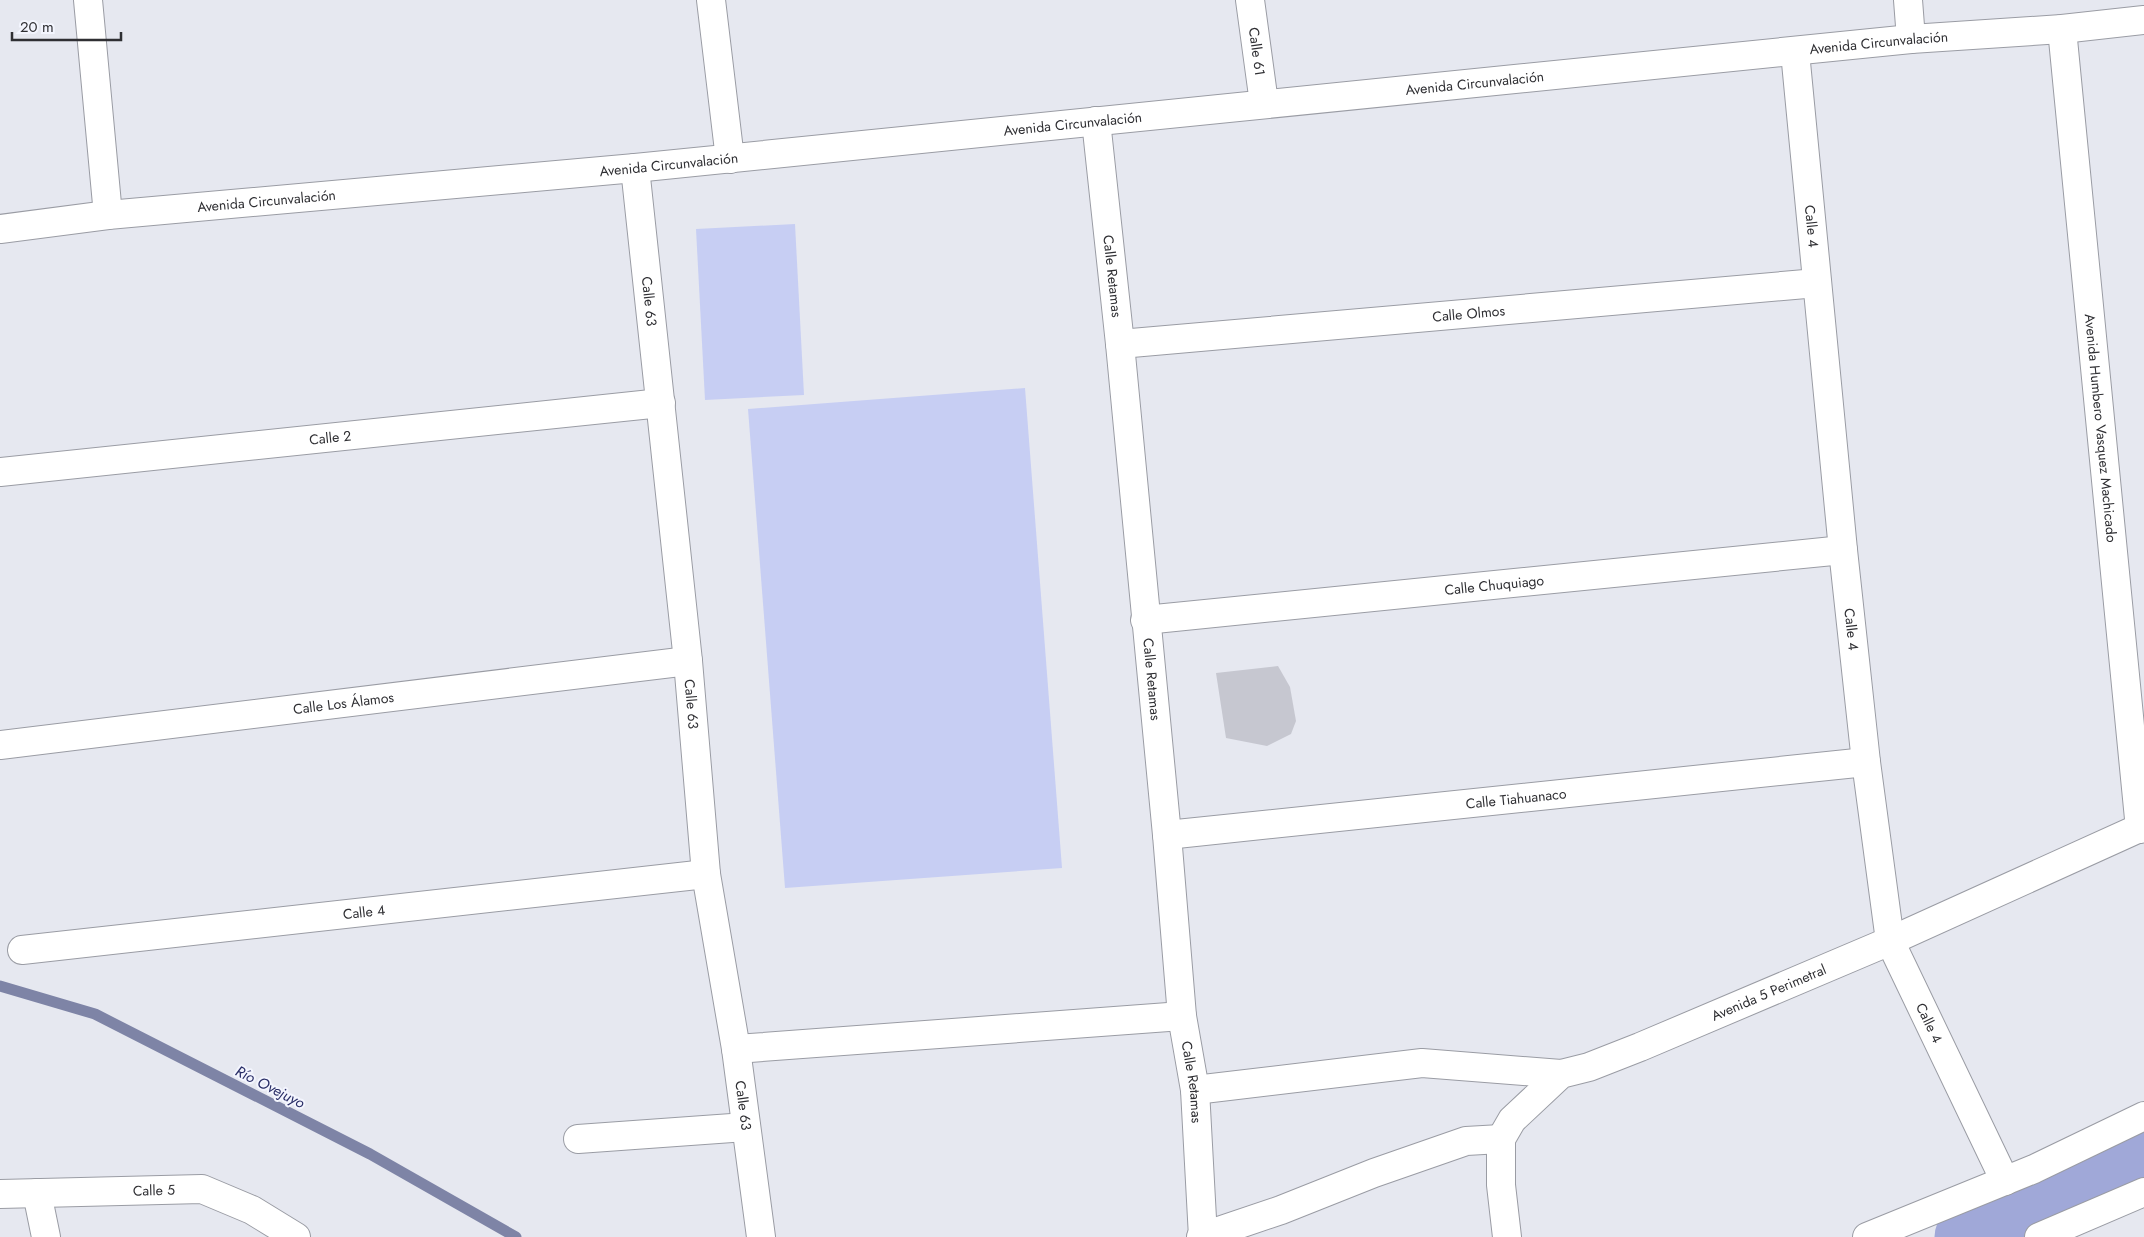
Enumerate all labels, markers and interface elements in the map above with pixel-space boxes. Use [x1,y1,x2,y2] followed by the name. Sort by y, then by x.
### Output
[12,10,121,42] scale bar
[20,16,54,38] text: 20 m
[1244,26,1270,77] street label: Calle 61
[1808,27,1949,59] street label: Avenida Circunvalación
[1405,66,1545,100] street label: Avenida Circunvalación
[1003,107,1143,141] street label: Avenida Circunvalación
[599,148,739,181] street label: Avenida Circunvalación
[196,185,337,217] street label: Avenida Circunvalación
[1800,204,1824,248] street label: Calle 4
[1098,234,1127,319] street label: Calle Retamas
[637,275,662,327] street label: Calle 63
[1432,300,1506,327] street label: Calle Olmos
[2080,313,2122,544] street label: Avenida Humbero Vasquez Machicado
[308,425,352,450] street label: Calle 2
[1444,570,1545,600] street label: Calle Chuquiago
[1839,607,1864,651] street label: Calle 4
[1138,637,1166,722] street label: Calle Retamas
[680,678,704,730] street label: Calle 63
[292,687,395,719] street label: Calle Los Álamos
[1465,783,1568,814] street label: Calle Tiahuanaco
[342,900,386,924] street label: Calle 4
[1708,959,1829,1026] street label: Avenida 5 Perimetral
[1911,999,1947,1046] street label: Calle 4
[1177,1039,1207,1124] street label: Calle Retamas
[231,1060,309,1114] water label: Río Ovejuyo
[730,1079,757,1132] street label: Calle 63
[133,1180,175,1201] street label: Calle 5

